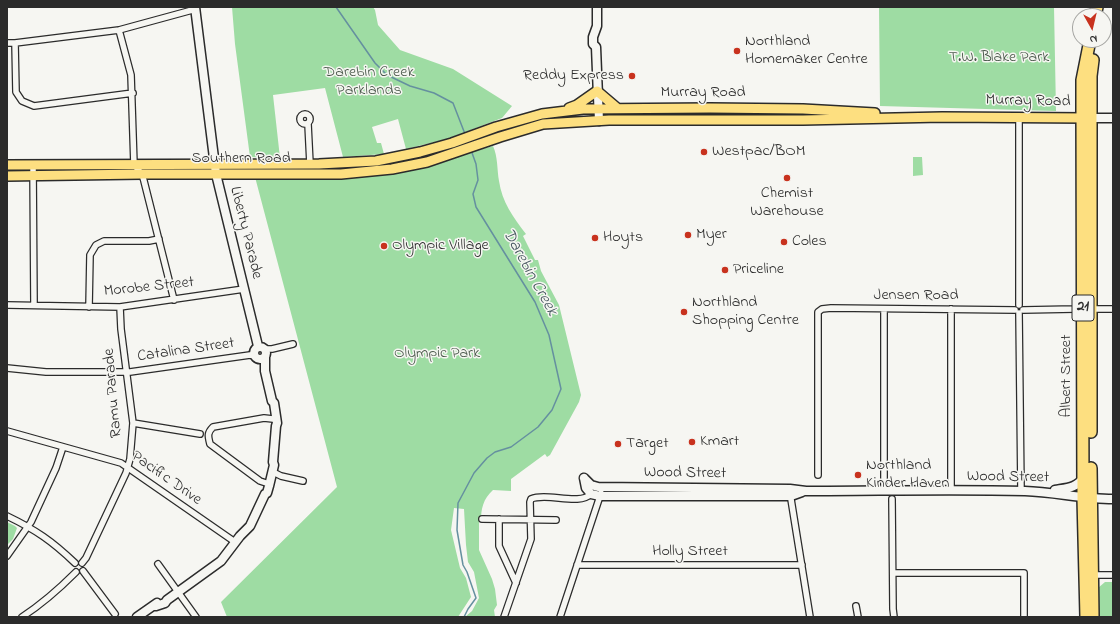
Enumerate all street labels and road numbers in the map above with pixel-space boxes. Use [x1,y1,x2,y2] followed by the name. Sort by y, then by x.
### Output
[660,83,746,103] street label: Murray Road
[985,92,1071,112] street label: Murray Road
[191,149,291,169] street label: Southern Road
[224,185,266,281] street label: Liberty Parade
[103,274,195,302] street label: Morobe Street
[874,286,958,306] street label: Jensen Road
[1072,295,1094,321] road number: 21
[136,335,236,367] street label: Catalina Street
[1057,335,1077,417] street label: Albert Street
[101,347,127,439] street label: Ramu Parade
[127,448,205,510] street label: Pacific Drive
[644,464,726,484] street label: Wood Street
[967,468,1049,488] street label: Wood Street
[652,542,728,562] street label: Holly Street

